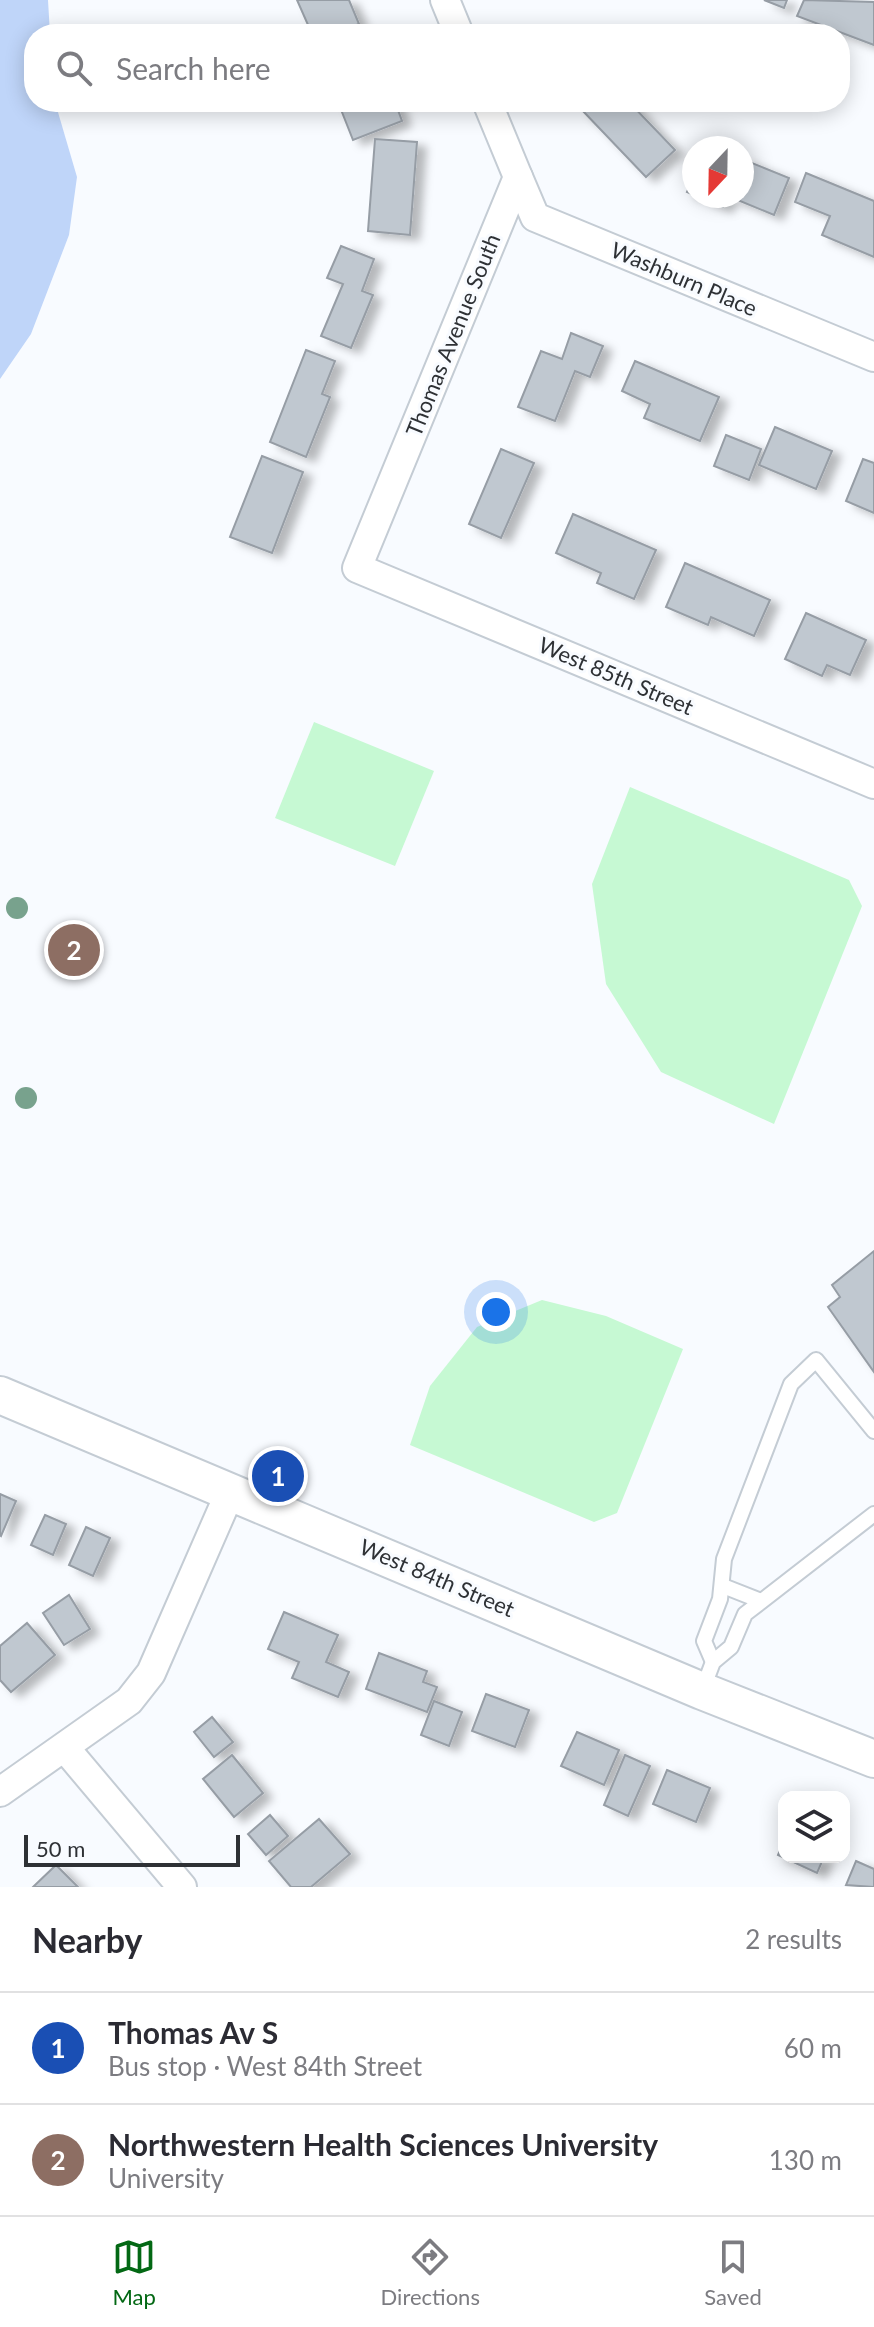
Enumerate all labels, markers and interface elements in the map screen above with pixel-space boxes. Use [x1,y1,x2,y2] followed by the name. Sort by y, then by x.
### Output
[24,24,850,112] search box
[52,46,96,90] icon: search
[116,50,271,86] text: Search here
[682,136,754,208] north arrow
[400,230,506,440] street label: Thomas Avenue South
[607,236,761,321] street label: Washburn Place
[535,631,698,720] street label: West 85th Street
[48,920,100,980] pin: 2
[476,1292,516,1332] your location
[252,1446,304,1506] pin: 1
[356,1533,519,1622] street label: West 84th Street
[778,1791,850,1863] map controls
[778,1791,850,1863] button: layers
[24,1831,240,1867] scale bar
[36,1835,85,1862] text: 50 m
[32,1919,143,1960] text: Nearby
[745,1923,842,1955] text: 2 results
[108,2014,278,2050] text: Thomas Av S
[50,2032,66,2064] text: 1
[784,2032,842,2064] text: 60 m
[108,2050,422,2082] text: Bus stop · West 84th Street
[108,2126,658,2162] text: Northwestern Health Sciences University
[50,2144,66,2176] text: 2
[769,2144,842,2176] text: 130 m
[108,2162,224,2194] text: University
[112,2235,156,2310] tab: Map
[381,2235,480,2310] tab: Directions
[704,2235,762,2310] tab: Saved

